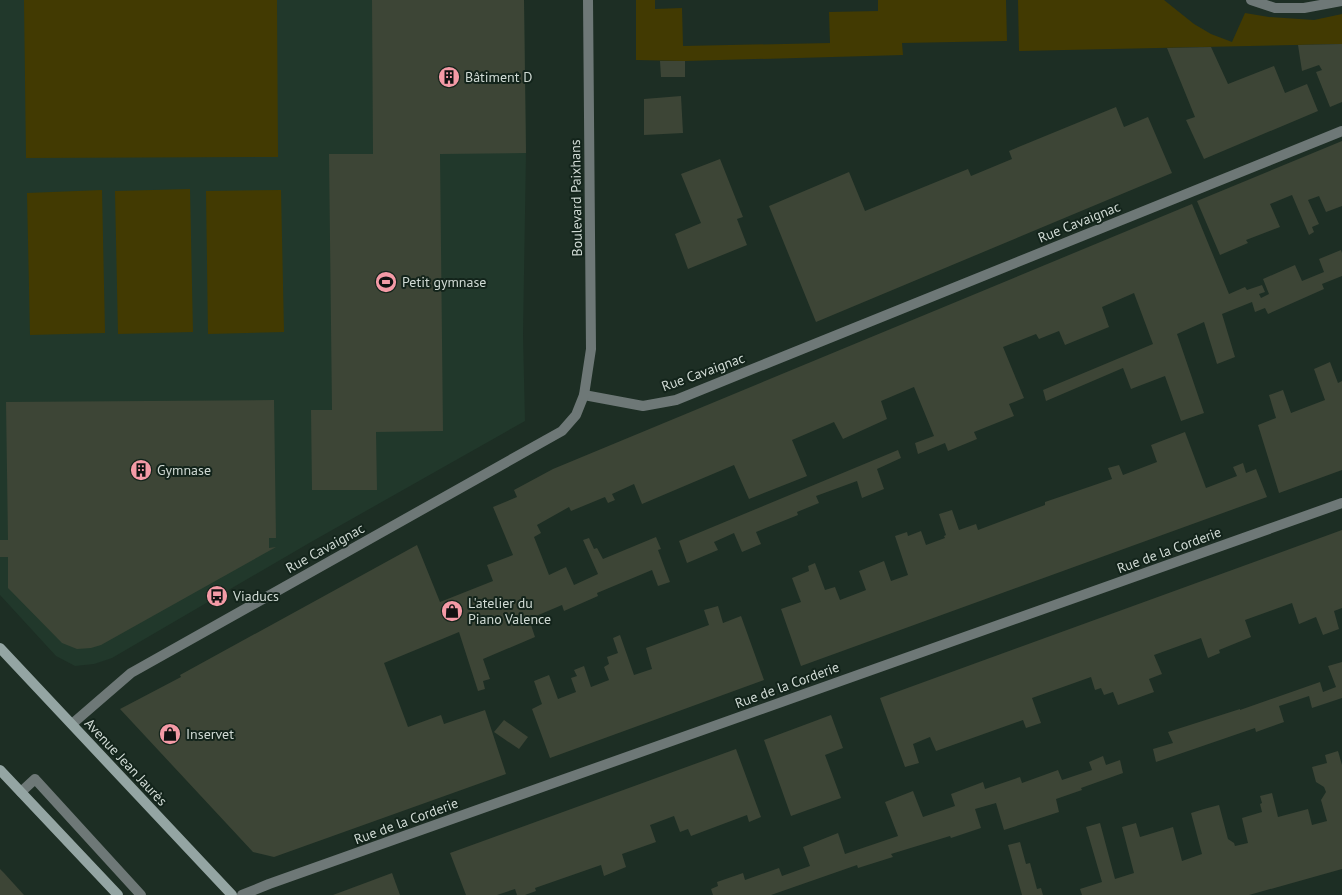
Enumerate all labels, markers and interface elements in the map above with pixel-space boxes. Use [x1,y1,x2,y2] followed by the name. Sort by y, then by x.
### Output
[437,65,461,89] building icon: Bâtiment D
[465,68,532,86] place label: Bâtiment D
[566,139,586,257] street label: Boulevard Paixhans
[1035,197,1123,247] street label: Rue Cavaignac
[374,270,398,294] sports icon: Petit gymnase
[402,273,486,291] place label: Petit gymnase
[659,349,747,395] street label: Rue Cavaignac
[129,458,153,482] building icon: Gymnase
[157,461,211,479] place label: Gymnase
[283,519,367,577] street label: Rue Cavaignac
[1114,523,1224,577] street label: Rue de la Corderie
[205,584,229,608] bus stop icon: Viaducs
[232,587,279,605] place label: Viaducs
[468,594,551,628] place label: L'atelier du Piano Valence
[440,599,464,623] shop icon: L'atelier du Piano Valence
[732,658,842,712] street label: Rue de la Corderie
[81,714,171,810] street label: Avenue Jean Jaurès
[158,722,182,746] shop icon: Inservet
[186,725,234,743] place label: Inservet
[351,794,461,848] street label: Rue de la Corderie

